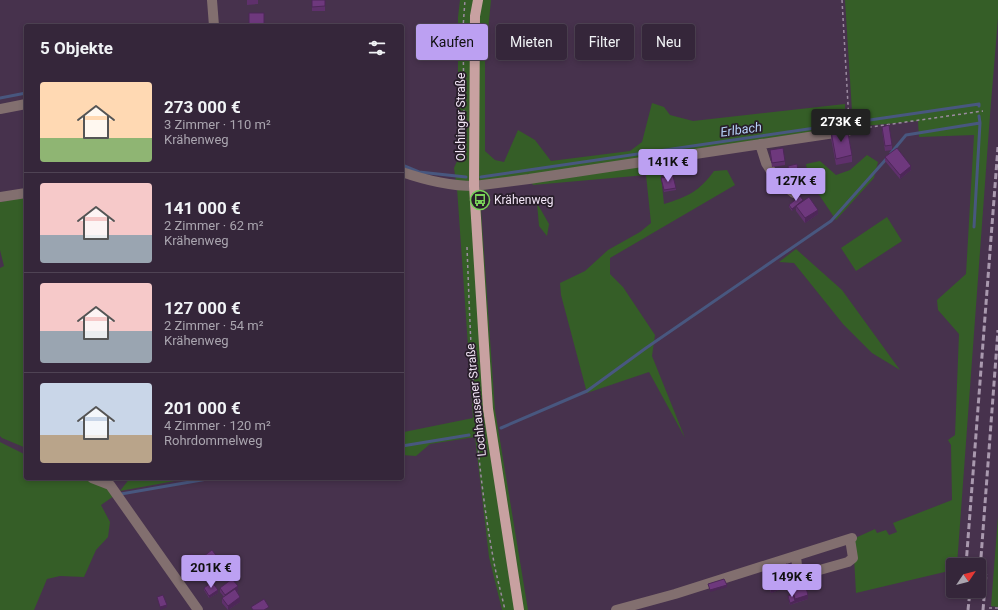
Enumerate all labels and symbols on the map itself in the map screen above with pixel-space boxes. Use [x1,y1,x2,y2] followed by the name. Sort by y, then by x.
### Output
[454,73,468,161] street label: Olchinger Straße
[808,109,874,143] pin: 273K €
[719,119,763,140] water label: Erlbach
[635,149,701,183] pin: 141K €
[763,168,829,202] pin: 127K €
[469,189,491,211] bus stop icon: Krähenweg
[494,193,554,207] place label: Krähenweg
[463,343,489,457] street label: Lochhausener Straße
[178,555,244,589] pin: 201K €
[946,558,986,598] north arrow
[759,564,825,598] pin: 149K €

